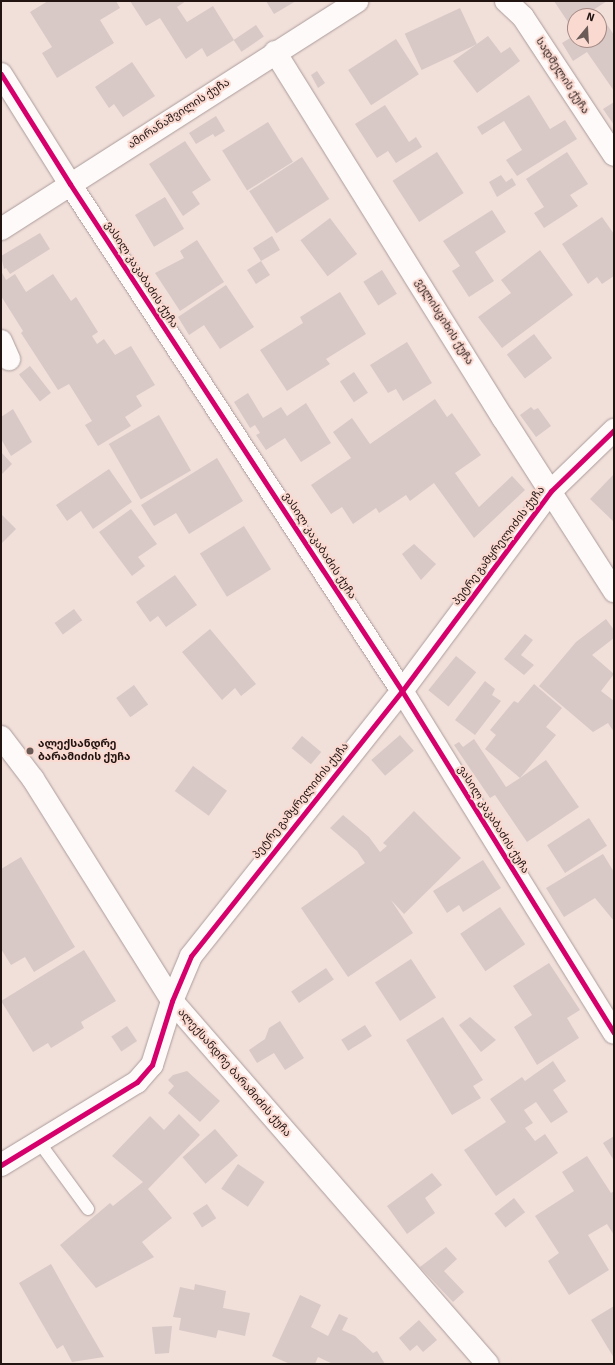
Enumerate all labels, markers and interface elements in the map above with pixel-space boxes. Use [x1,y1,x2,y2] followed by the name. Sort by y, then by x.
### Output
[567,8,607,48] north arrow
[585,10,596,24] text: N
[532,35,592,117] street label: სადმელის ქუჩა
[126,76,232,152] street label: ამირანაშვილის ქუჩა
[102,219,180,331] street label: ვასილ კაკაბაძის ქუჩა
[412,276,476,368] street label: ველისციხის ქუჩა
[450,484,548,608] street label: პეტრე გამყრელიძის ქუჩა
[280,490,358,602] street label: ვასილ კაკაბაძის ქუჩა
[38,738,130,764] place label: ალექსანდრე ბარამიძის ქუჩა
[250,740,352,862] street label: პეტრე გამყრელიძის ქუჩა
[25,746,35,756] marker: ალექსანდრე ბარამიძის ქუჩა
[454,764,532,876] street label: ვასილ კაკაბაძის ქუჩა
[175,1006,293,1140] street label: ალექსანდრე ბარამიძის ქუჩა

